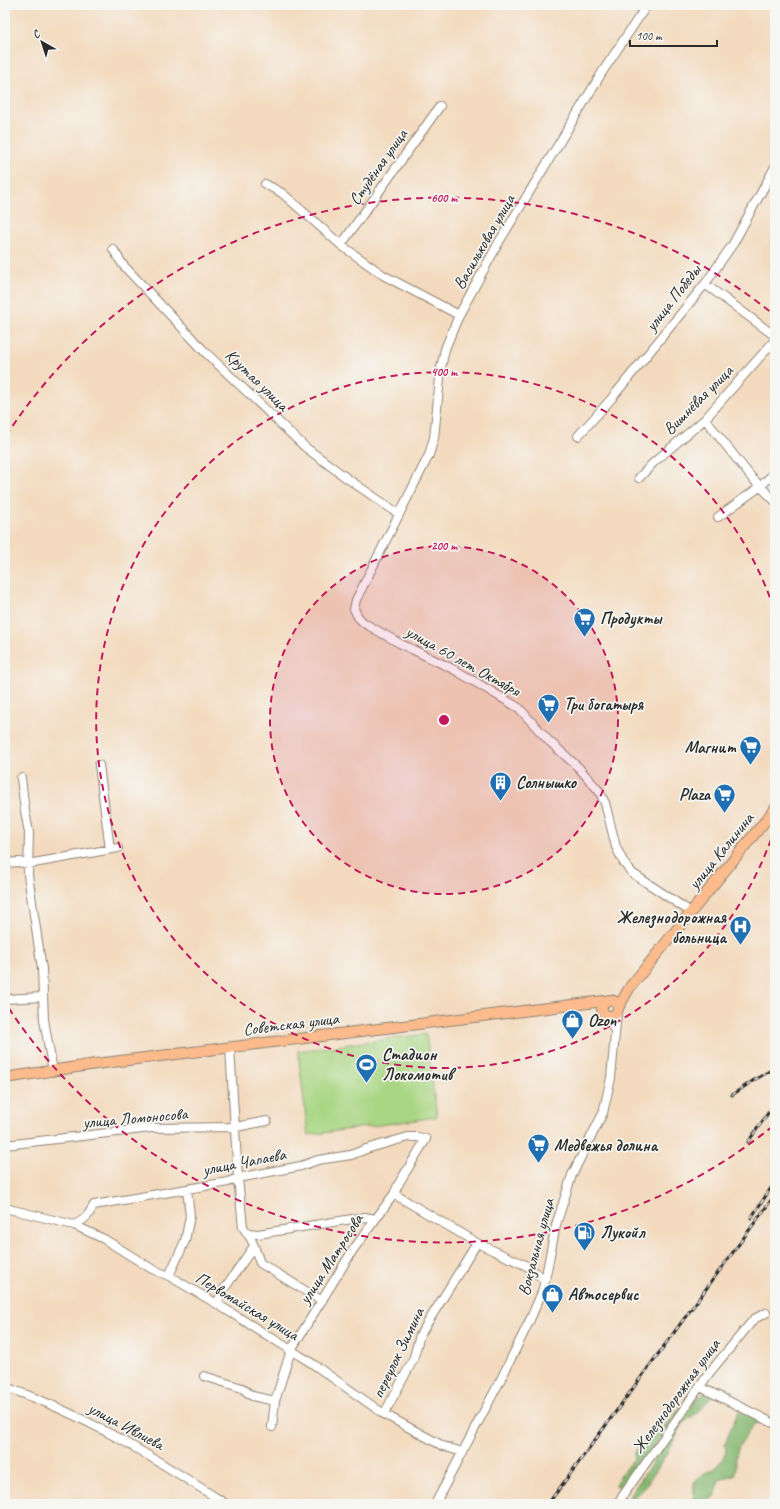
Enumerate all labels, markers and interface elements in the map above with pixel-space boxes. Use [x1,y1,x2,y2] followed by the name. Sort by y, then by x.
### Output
[22,22,62,62] north arrow
[630,22,717,48] scale bar
[29,26,43,41] text: С
[636,28,663,44] text: 100 m
[344,124,413,209] street label: Студёная улица
[431,190,458,206] text: 600 m
[448,190,520,293] street label: Васильковая улица
[640,259,707,336] street label: улица Победы
[221,345,295,417] street label: Крутая улица
[659,360,738,439] street label: Вишнёвая улица
[431,364,458,380] text: 400 m
[431,538,458,554] text: 200 m
[572,605,598,638] supermarket icon: Продукты
[600,608,663,629] place label: Продукты
[401,620,525,702] street label: улица 60 лет Октября
[536,691,562,724] supermarket icon: Три богатыря
[564,694,644,715] place label: Три богатыря
[437,713,451,727] centre of rings
[738,734,764,767] supermarket icon: Магнит
[685,737,737,758] place label: Магнит
[487,769,513,802] building icon: Солнышко
[516,772,578,793] place label: Солнышко
[712,781,738,814] supermarket icon: Plaza
[679,784,712,805] place label: Plaza
[683,807,759,894] street label: улица Калинина
[617,907,728,948] place label: Железнодорожная больница
[728,914,754,947] hospital icon: Железнодорожная больница
[559,1007,585,1040] shop icon: Ozon
[242,1008,341,1040] street label: Советская улица
[588,1010,618,1031] place label: Ozon
[382,1044,457,1085] place label: Стадион Локомотив
[354,1051,380,1084] sports icon: Стадион Локомотив
[81,1103,189,1133] street label: улица Ломоносова
[525,1132,551,1165] supermarket icon: Медвежья долина
[554,1135,659,1156] place label: Медвежья долина
[200,1143,289,1181] street label: улица Чапаева
[513,1195,560,1298] street label: Вокзальная улица
[294,1209,369,1309] street label: улица Матросова
[571,1219,597,1252] fuel station icon: Лукойл
[600,1222,646,1243] place label: Лукойл
[192,1267,303,1346] street label: Первомайская улица
[540,1281,566,1314] shop icon: Автосервис
[568,1284,640,1305] place label: Автосервис
[367,1303,430,1402] street label: переулок Зимина
[627,1333,726,1458] street label: Железнодорожная улица
[84,1397,169,1456] street label: улица Ивлиева

